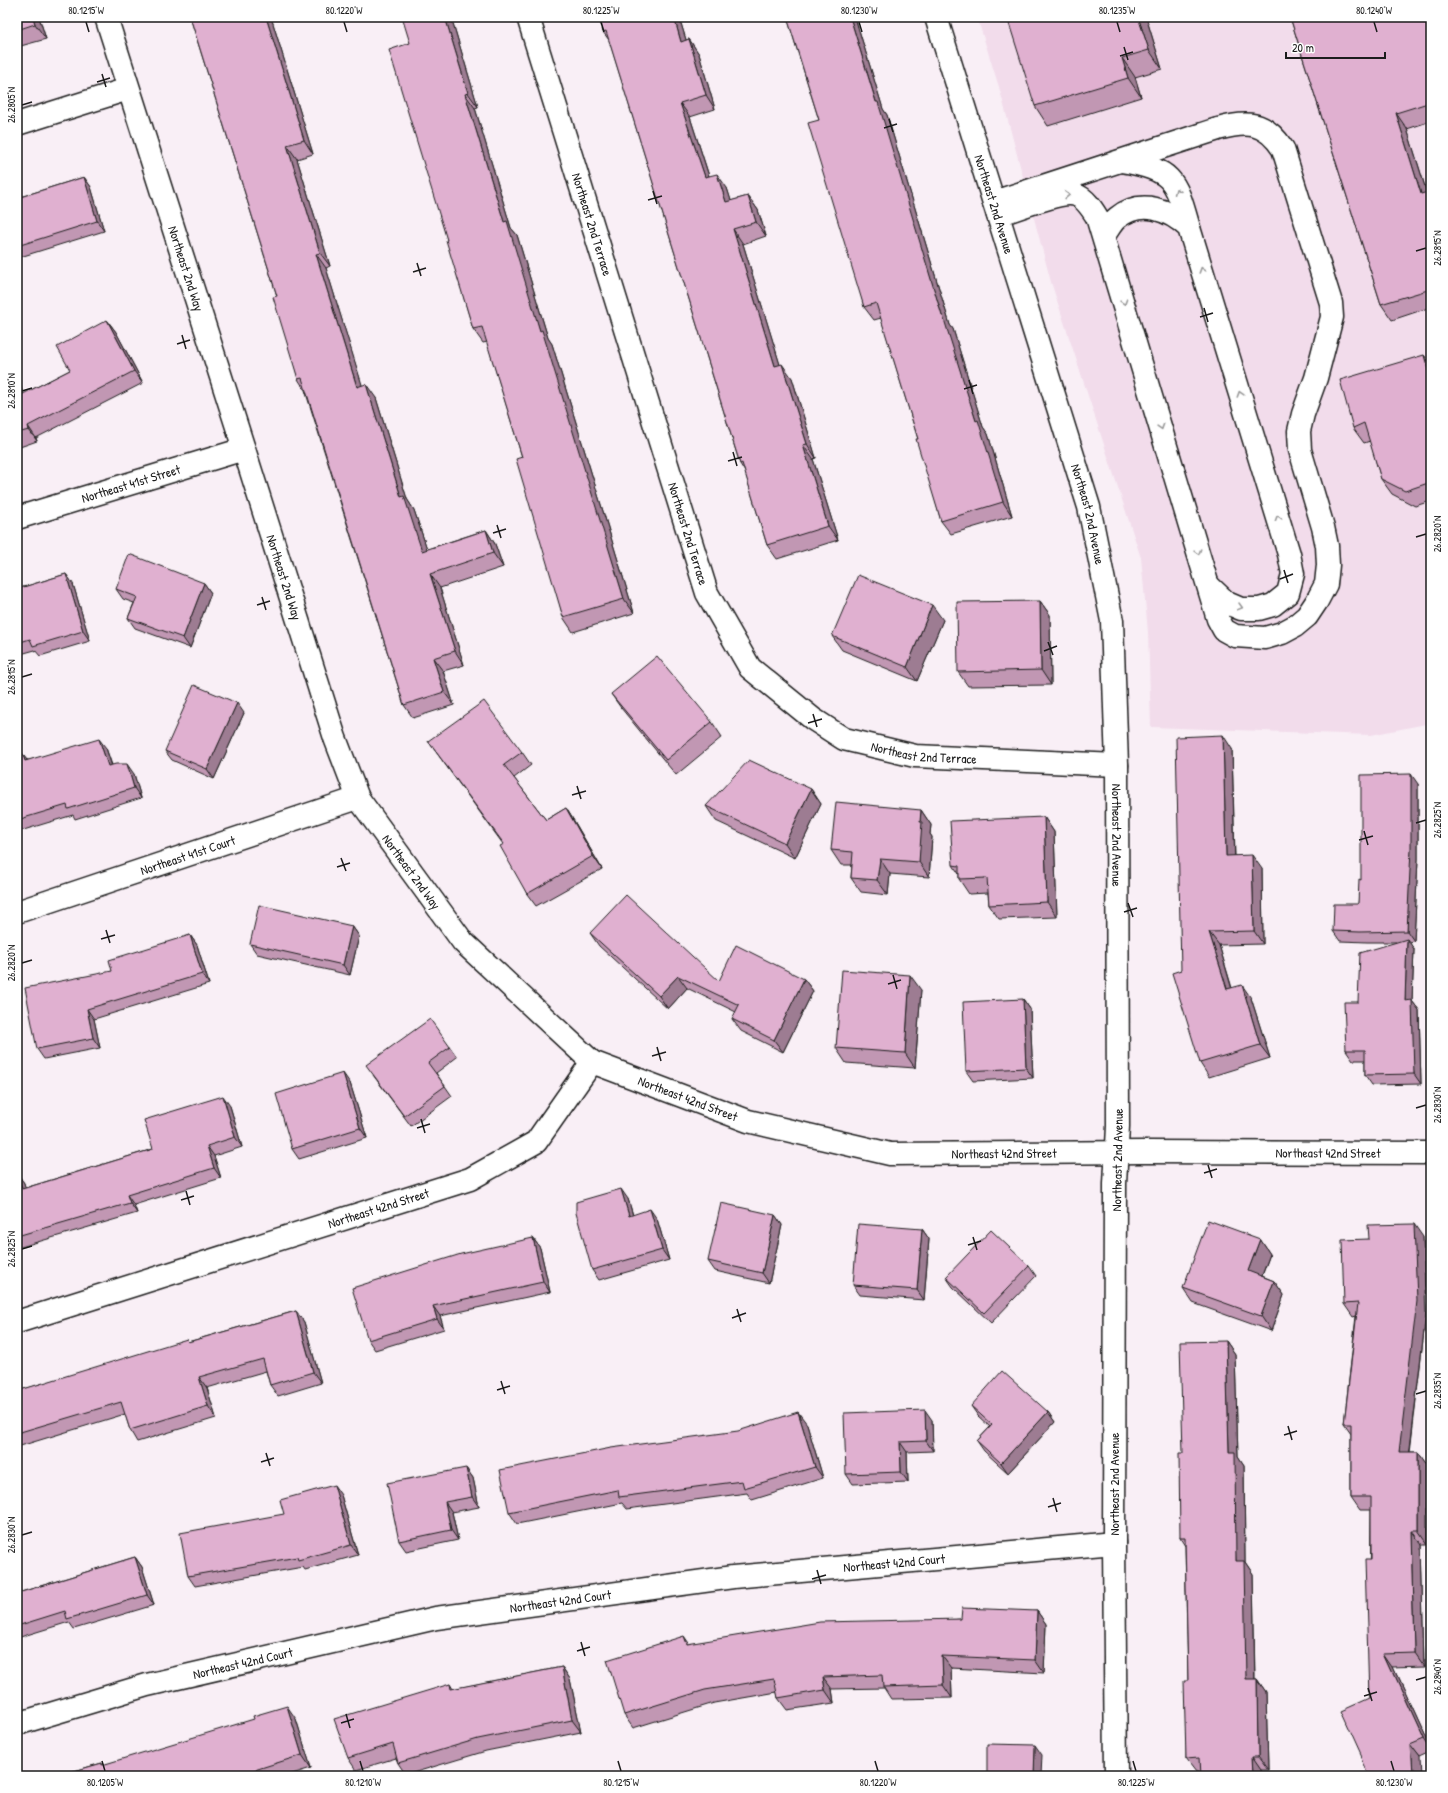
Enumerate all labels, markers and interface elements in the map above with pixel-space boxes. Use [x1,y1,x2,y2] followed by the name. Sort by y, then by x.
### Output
[68,4,105,17] text: 80.1215°W
[326,4,363,17] text: 80.1220°W
[583,4,620,17] text: 80.1225°W
[841,4,878,17] text: 80.1230°W
[1099,4,1136,17] text: 80.1235°W
[1356,4,1393,17] text: 80.1240°W
[1286,34,1385,60] scale bar
[1292,39,1314,56] text: 20 m
[5,87,18,123] text: 26.2805°N
[970,152,1018,256] street label: Northeast 2nd Avenue
[568,171,617,278] street label: Northeast 2nd Terrace
[1174,188,1182,196] one-way arrow
[1064,191,1070,199] one-way arrow
[164,224,209,314] street label: Northeast 2nd Way
[1431,230,1444,266] text: 26.2815°N
[1198,266,1207,273] one-way arrow
[1119,299,1128,306] one-way arrow
[5,373,18,409] text: 26.2810°N
[1236,391,1245,398] one-way arrow
[1156,423,1165,430] one-way arrow
[79,460,183,507] street label: Northeast 41st Street
[1067,462,1109,566] street label: Northeast 2nd Avenue
[664,480,713,587] street label: Northeast 2nd Terrace
[1274,515,1283,522] one-way arrow
[1431,516,1444,552] text: 26.2820°N
[263,532,306,623] street label: Northeast 2nd Way
[1193,548,1202,555] one-way arrow
[1237,603,1244,611] one-way arrow
[5,659,18,695] text: 26.2815°N
[869,737,977,768] street label: Northeast 2nd Terrace
[1108,784,1126,887] street label: Northeast 2nd Avenue
[1431,802,1444,838] text: 26.2825°N
[138,831,238,879] street label: Northeast 41st Court
[378,831,445,913] street label: Northeast 2nd Way
[5,945,18,981] text: 26.2820°N
[636,1071,741,1126] street label: Northeast 42nd Street
[1431,1087,1444,1123] text: 26.2830°N
[1107,1108,1127,1212] street label: Northeast 2nd Avenue
[1275,1143,1381,1162] street label: Northeast 42nd Street
[951,1144,1057,1163] street label: Northeast 42nd Street
[326,1183,432,1232] street label: Northeast 42nd Street
[5,1231,18,1267] text: 26.2825°N
[1431,1373,1444,1409] text: 26.2835°N
[1105,1433,1123,1535] street label: Northeast 2nd Avenue
[5,1517,18,1553] text: 26.2830°N
[843,1549,946,1576] street label: Northeast 42nd Court
[509,1585,613,1617] street label: Northeast 42nd Court
[191,1642,295,1683] street label: Northeast 42nd Court
[1431,1659,1444,1695] text: 26.2840°N
[87,1776,124,1789] text: 80.1205°W
[345,1776,382,1789] text: 80.1210°W
[603,1776,640,1789] text: 80.1215°W
[860,1776,897,1789] text: 80.1220°W
[1118,1776,1155,1789] text: 80.1225°W
[1376,1776,1413,1789] text: 80.1230°W

